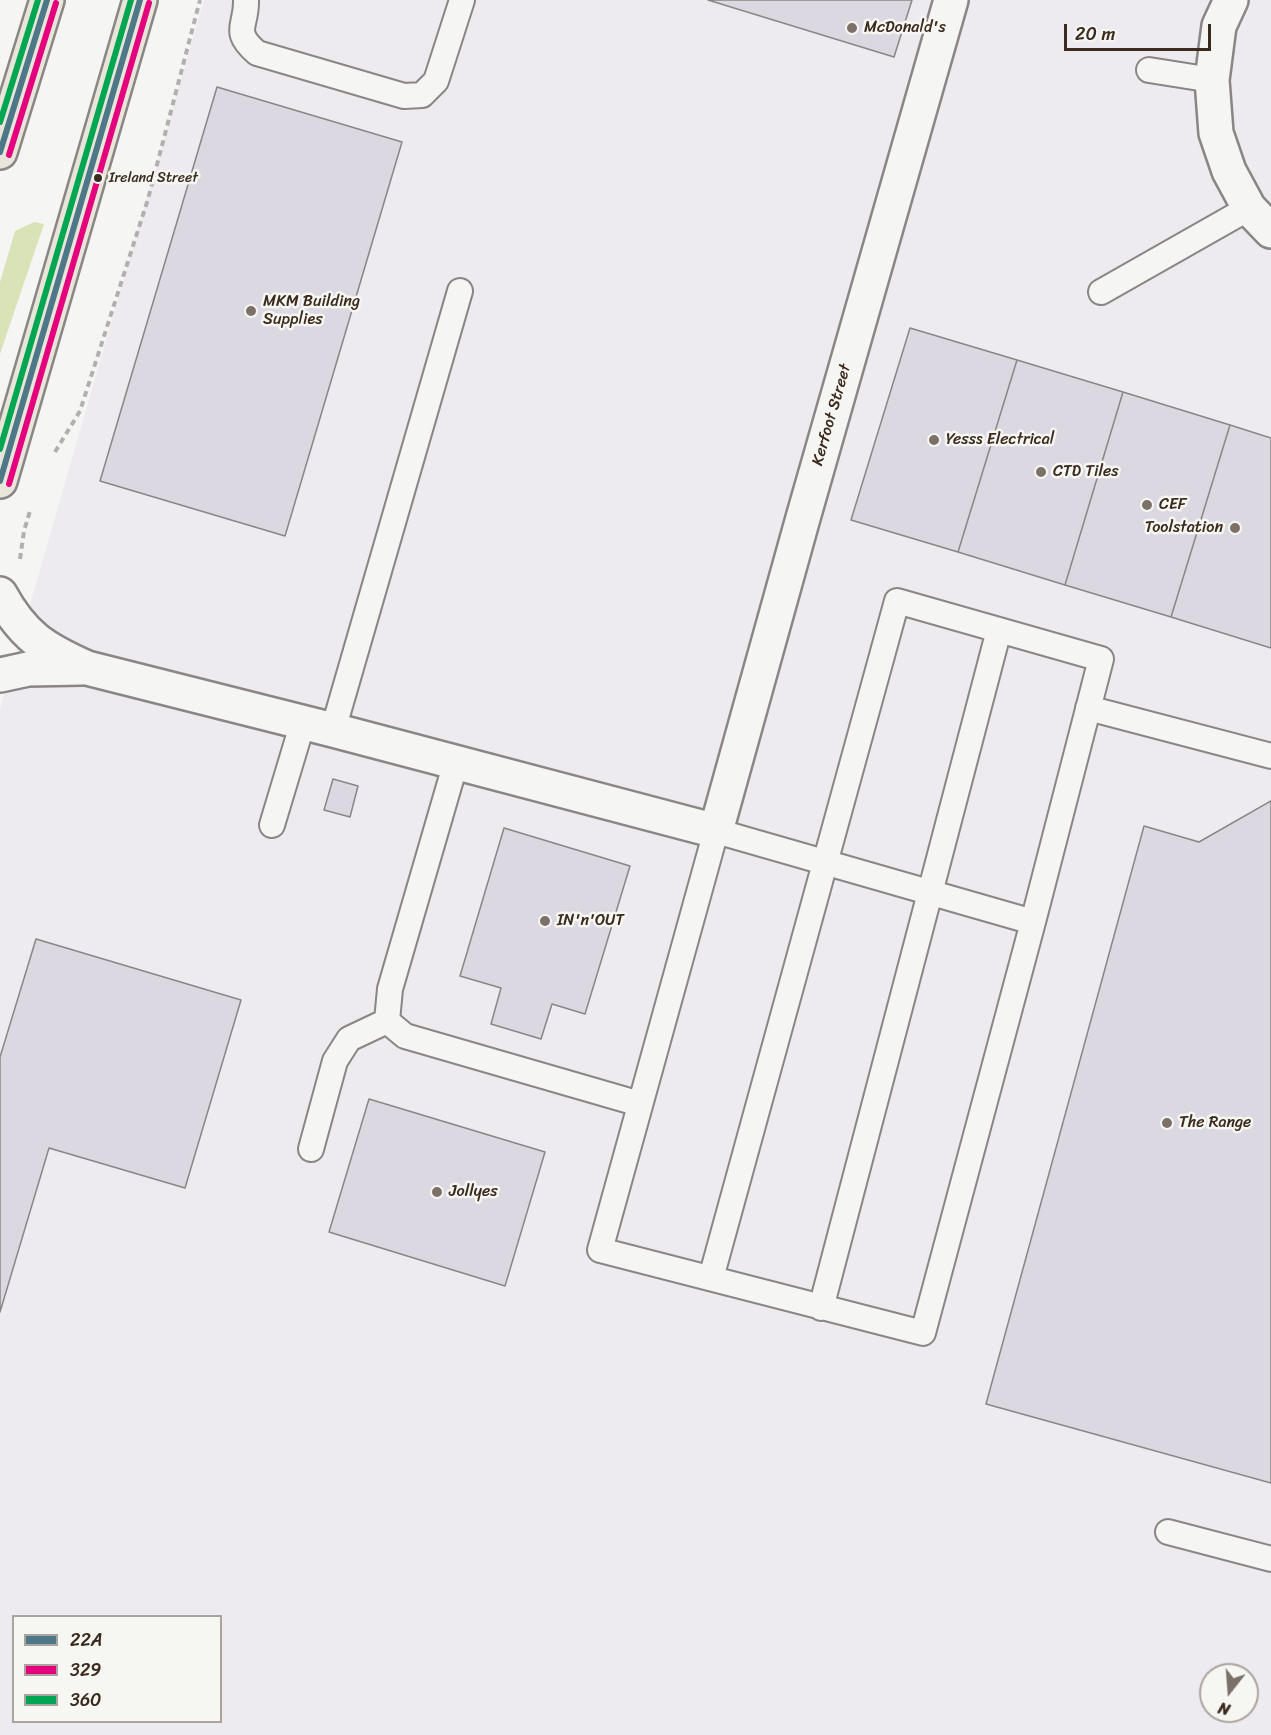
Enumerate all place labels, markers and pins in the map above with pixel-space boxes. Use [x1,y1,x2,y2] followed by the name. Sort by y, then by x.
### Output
[864,18,946,38] place label: McDonald's
[845,21,859,35] marker: McDonald's
[109,170,198,186] place label: Ireland Street
[92,172,104,184] marker: Ireland Street
[263,292,360,330] place label: MKM Building Supplies
[244,304,258,318] marker: MKM Building Supplies
[946,430,1054,450] place label: Yesss Electrical
[927,433,941,447] marker: Yesss Electrical
[1053,462,1119,482] place label: CTD Tiles
[1034,465,1048,479] marker: CTD Tiles
[1159,495,1187,515] place label: CEF
[1140,498,1154,512] marker: CEF
[1145,518,1223,538] place label: Toolstation
[1228,521,1242,535] marker: Toolstation
[557,911,624,931] place label: IN'n'OUT
[538,914,552,928] marker: IN'n'OUT
[1179,1113,1251,1133] place label: The Range
[1160,1116,1174,1130] marker: The Range
[449,1182,498,1202] place label: Jollyes
[430,1185,444,1199] marker: Jollyes

